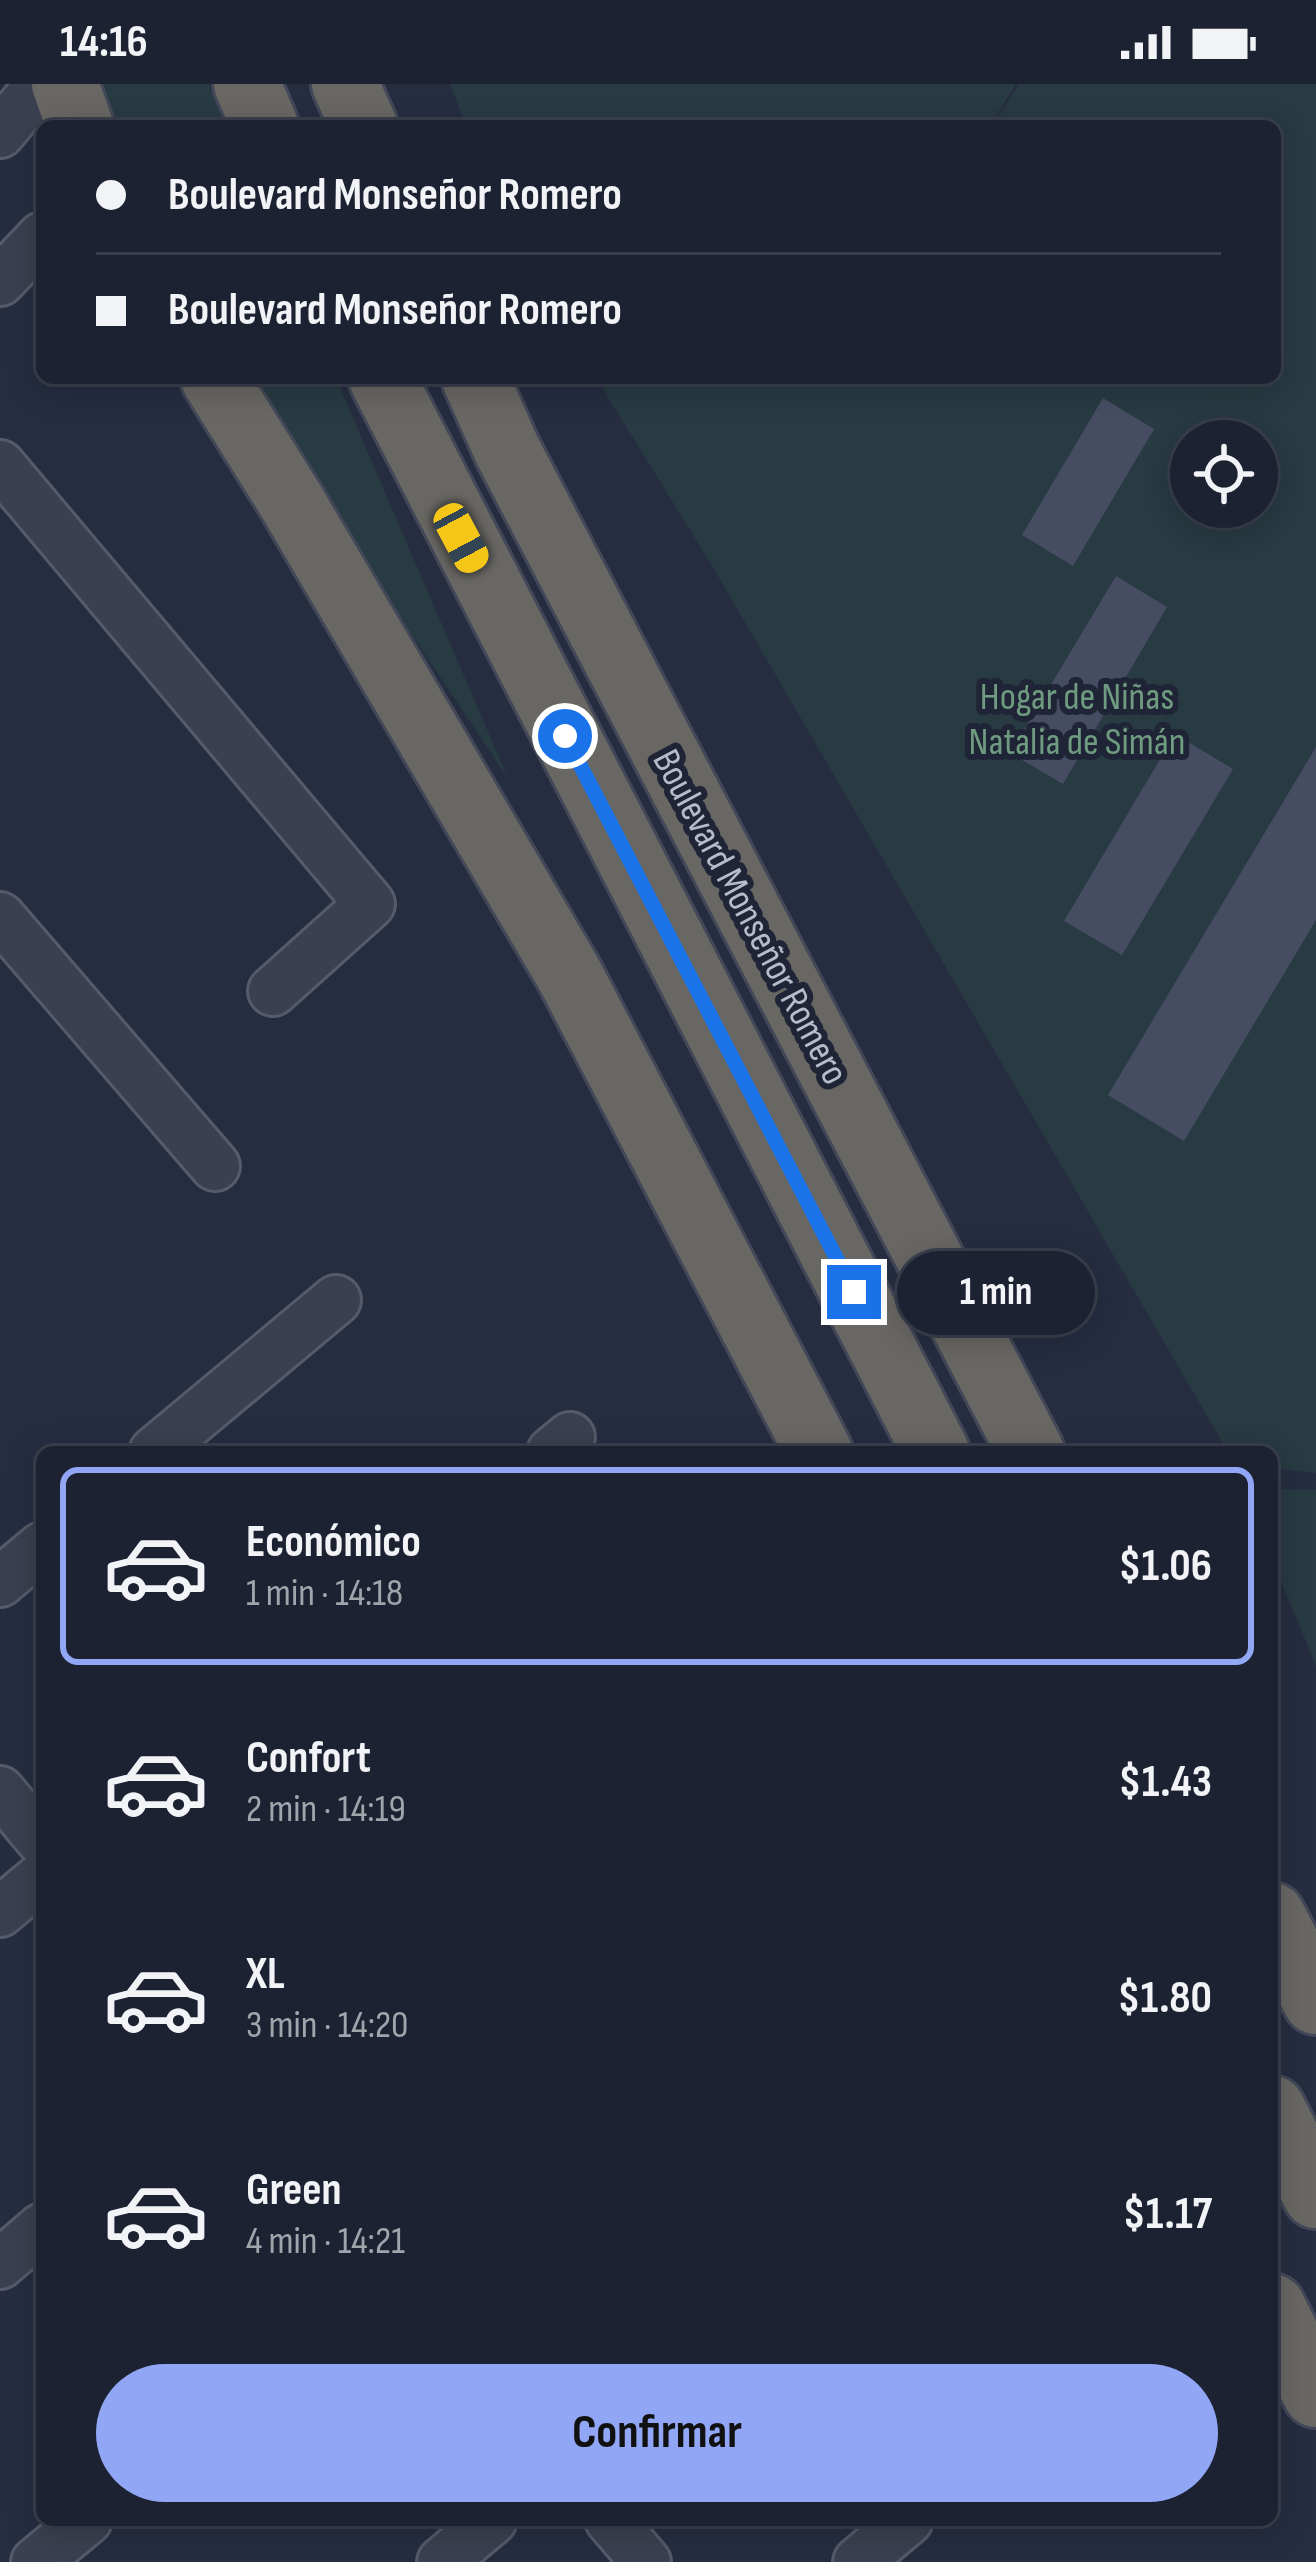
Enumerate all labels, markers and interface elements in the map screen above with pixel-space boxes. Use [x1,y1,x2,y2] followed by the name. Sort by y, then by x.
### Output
[60,15,148,70] text: 14:16
[168,168,622,223] text: Boulevard Monseñor Romero
[168,283,622,338] text: Boulevard Monseñor Romero
[1170,420,1278,528] map controls
[1170,420,1278,528] button: locate
[428,498,494,578] car
[969,674,1186,766] park label: Hogar de Niñas Natalia de Simán
[538,709,592,763] route start
[642,742,858,1093] street label: Boulevard Monseñor Romero
[896,1250,1094,1334] callout: 1 min
[827,1265,881,1319] route end
[960,1269,1032,1316] text: 1 min
[102,1512,210,1620] icon: car
[246,1515,421,1570] text: Económico
[1118,1539,1212,1594] text: $1.06
[246,1570,403,1617] text: 1 min · 14:18
[102,1728,210,1836] icon: car
[246,1731,371,1786] text: Confort
[1119,1755,1212,1810] text: $1.43
[246,1786,406,1833] text: 2 min · 14:19
[102,1944,210,2052] icon: car
[246,1947,285,2002] text: XL
[1117,1971,1212,2026] text: $1.80
[246,2002,408,2049] text: 3 min · 14:20
[102,2160,210,2268] icon: car
[246,2163,342,2218] text: Green
[1123,2187,1212,2242] text: $1.17
[246,2218,405,2265] text: 4 min · 14:21
[96,2364,1218,2502] button: Confirmar

